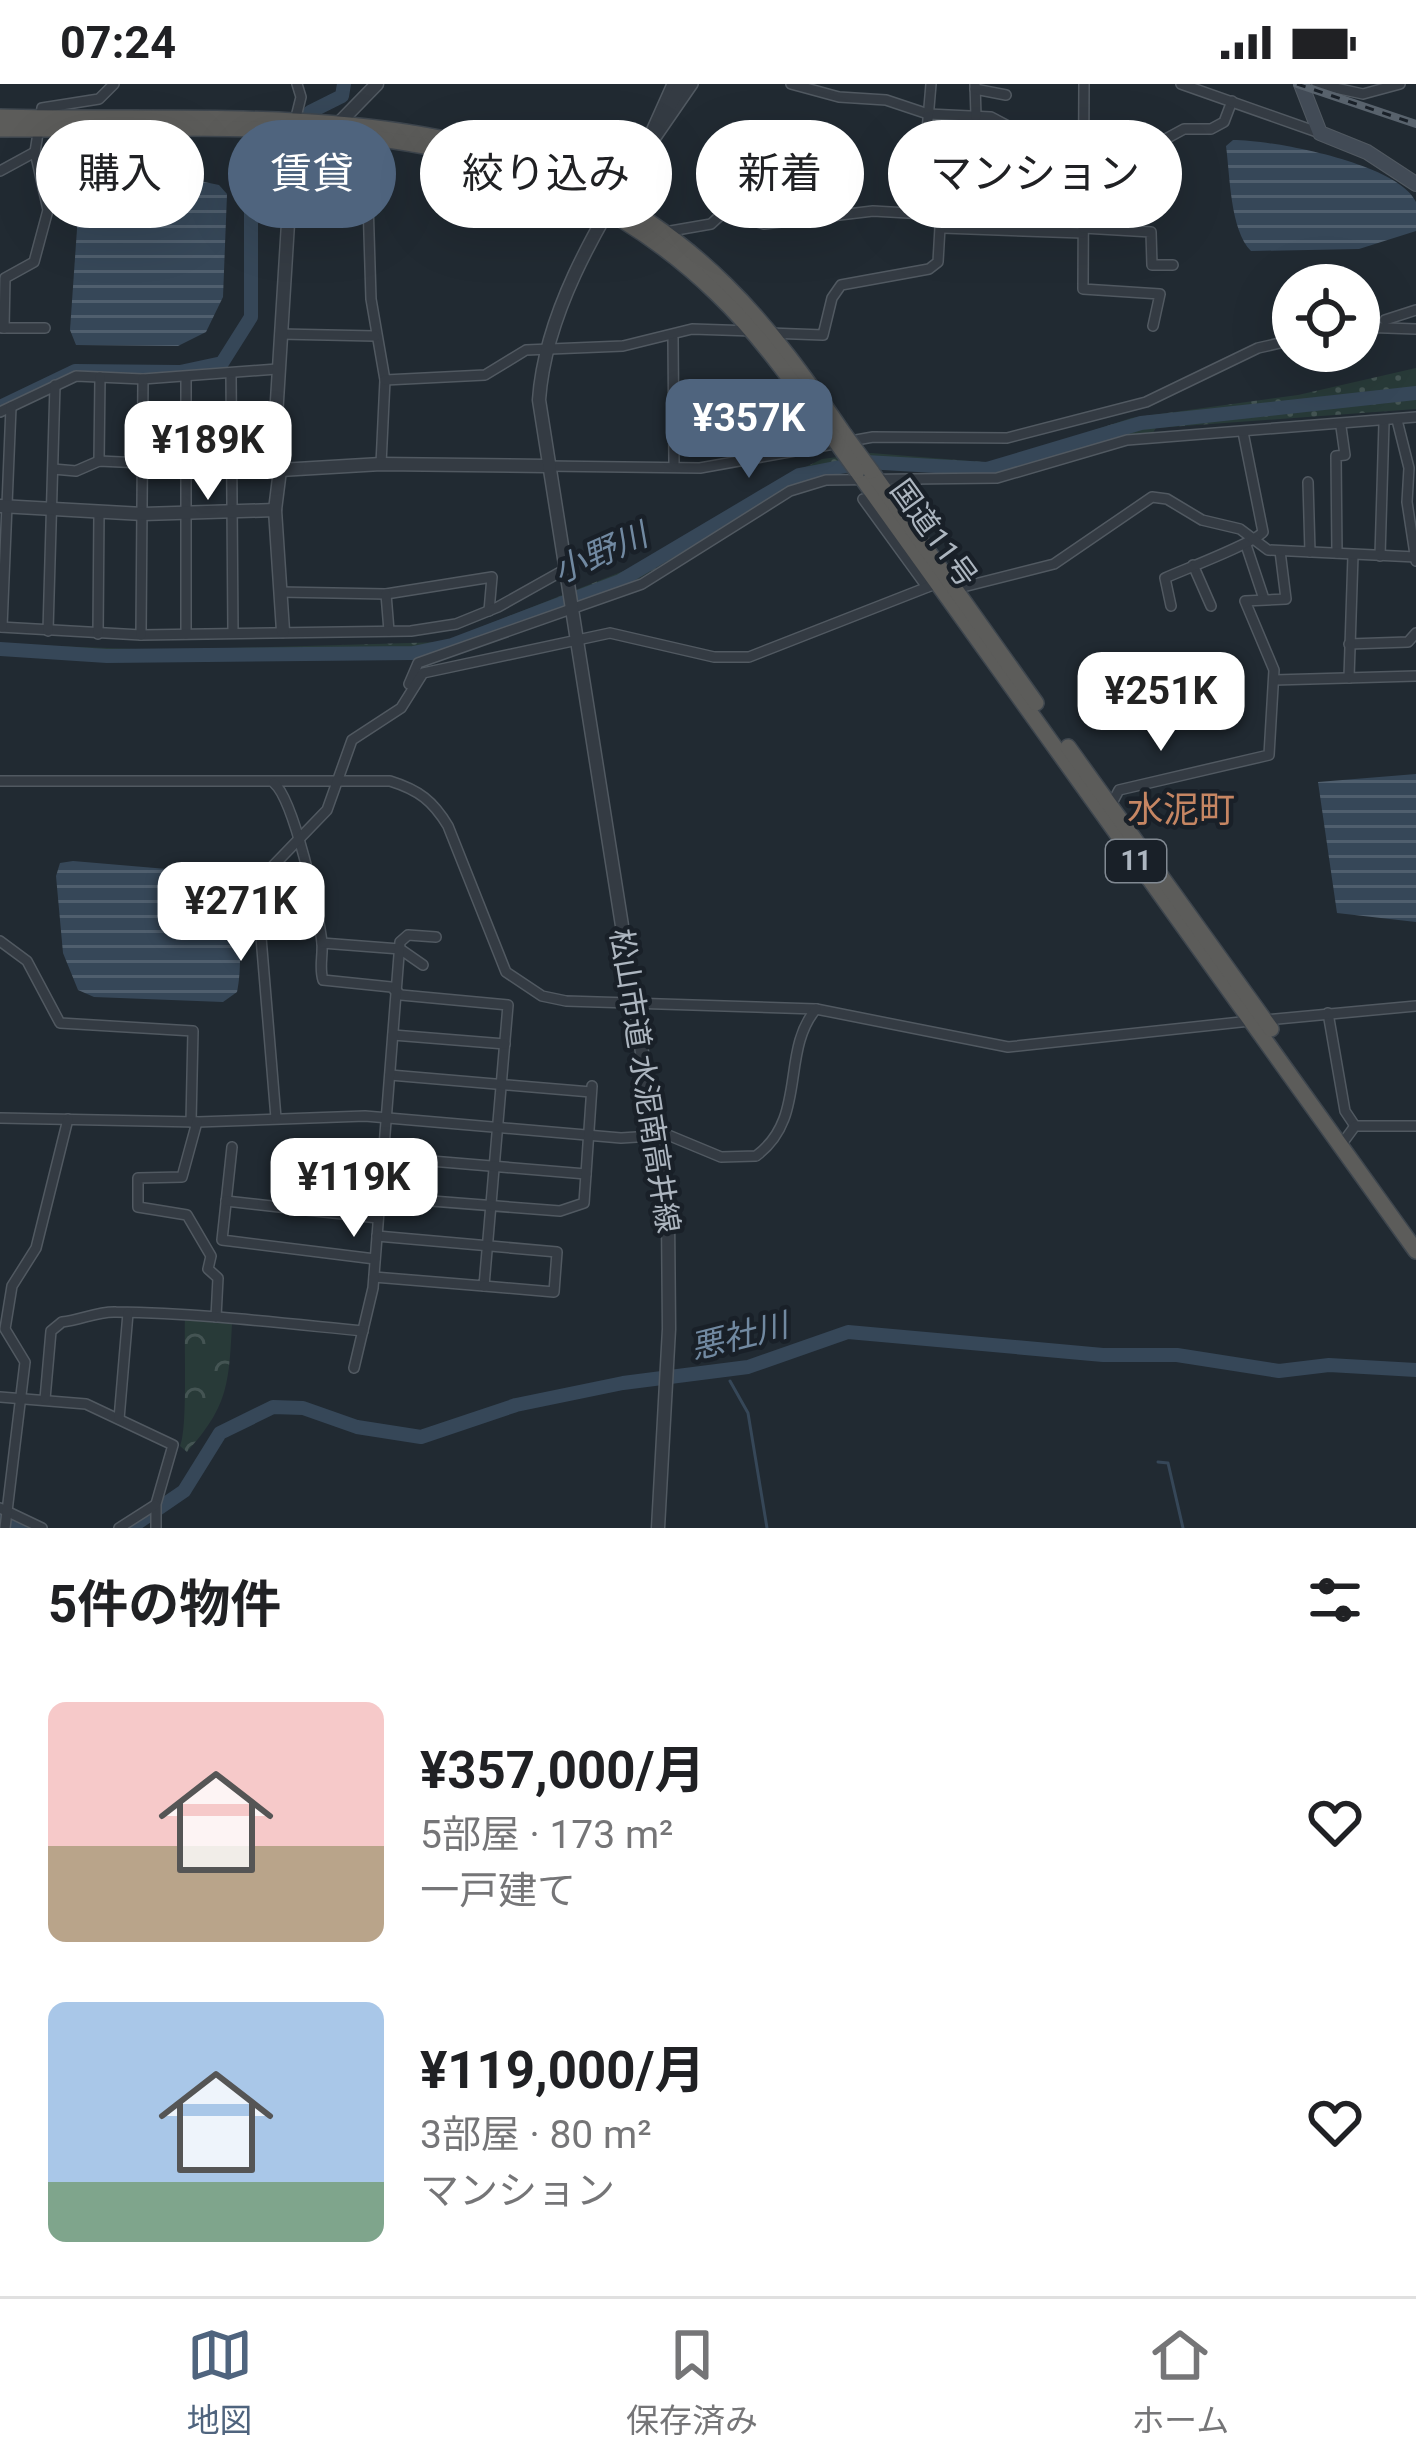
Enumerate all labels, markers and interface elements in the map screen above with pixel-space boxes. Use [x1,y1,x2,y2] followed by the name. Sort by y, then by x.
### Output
[60,16,176,69] text: 07:24
[36,120,204,228] chip: 購入
[228,120,396,228] chip: 賃貸
[420,120,672,228] chip: 絞り込み
[696,120,864,228] chip: 新着
[888,120,1182,228] chip: マンション
[1272,264,1380,372] map controls
[1272,264,1380,372] button: locate
[665,379,833,481] pin: ¥357K
[693,395,805,441] text: ¥357K
[124,401,292,503] pin: ¥189K
[152,417,264,463] text: ¥189K
[883,473,985,593] street label: 国道11号
[547,514,656,591] water label: 小野川
[1077,652,1245,754] pin: ¥251K
[1105,668,1217,714] text: ¥251K
[1127,789,1235,831] district label: 水泥町
[1106,840,1166,882] road number: 11
[157,862,325,964] pin: ¥271K
[185,878,297,924] text: ¥271K
[604,926,686,1236] street label: 松山市道 水泥南高井線
[270,1138,438,1240] pin: ¥119K
[298,1154,410,1200] text: ¥119K
[686,1304,795,1367] water label: 悪社川
[1302,1567,1368,1633] icon: filters
[48,1575,281,1634] text: 5件の物件
[420,1741,705,1800] text: ¥357,000/月
[144,1750,288,1894] icon: home
[1302,1789,1368,1855] icon: heart
[420,1812,673,1858] text: 5部屋 · 173 m²
[420,1868,576,1914] text: 一戸建て
[420,2041,705,2100] text: ¥119,000/月
[144,2050,288,2194] icon: home
[1302,2089,1368,2155] icon: heart
[420,2112,651,2158] text: 3部屋 · 80 m²
[420,2168,615,2214] text: マンション
[187,2322,253,2442] tab: 地図
[626,2322,758,2442] tab: 保存済み
[1131,2322,1229,2442] tab: ホーム

